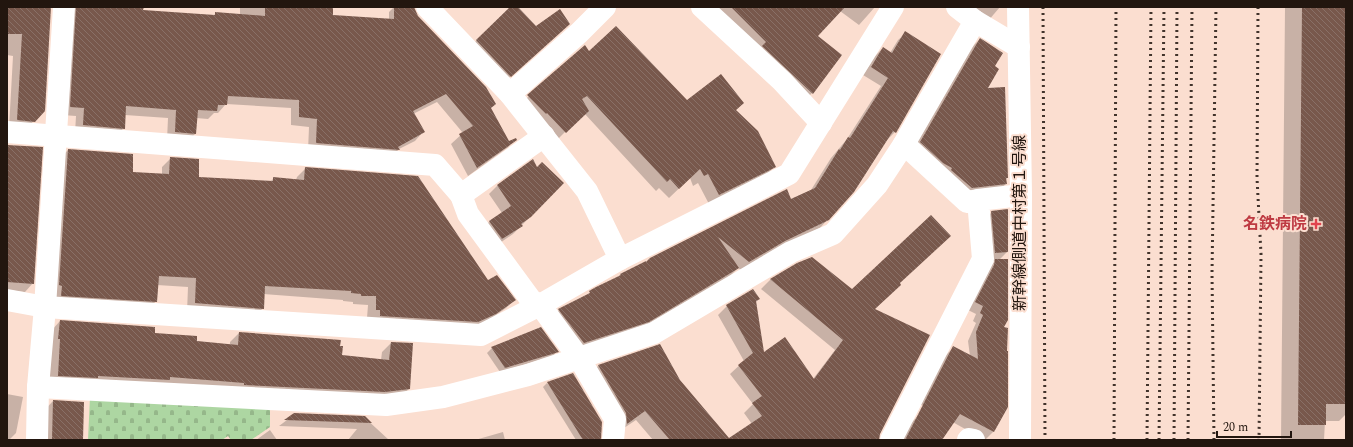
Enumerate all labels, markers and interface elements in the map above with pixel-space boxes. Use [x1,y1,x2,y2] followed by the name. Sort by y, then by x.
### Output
[1008,135,1032,311] street label: 新幹線側道中村第１号線
[1243,212,1307,236] place label: 名鉄病院
[1310,218,1322,230] marker: 名鉄病院
[1217,413,1291,439] scale bar
[1223,418,1248,437] text: 20 m

